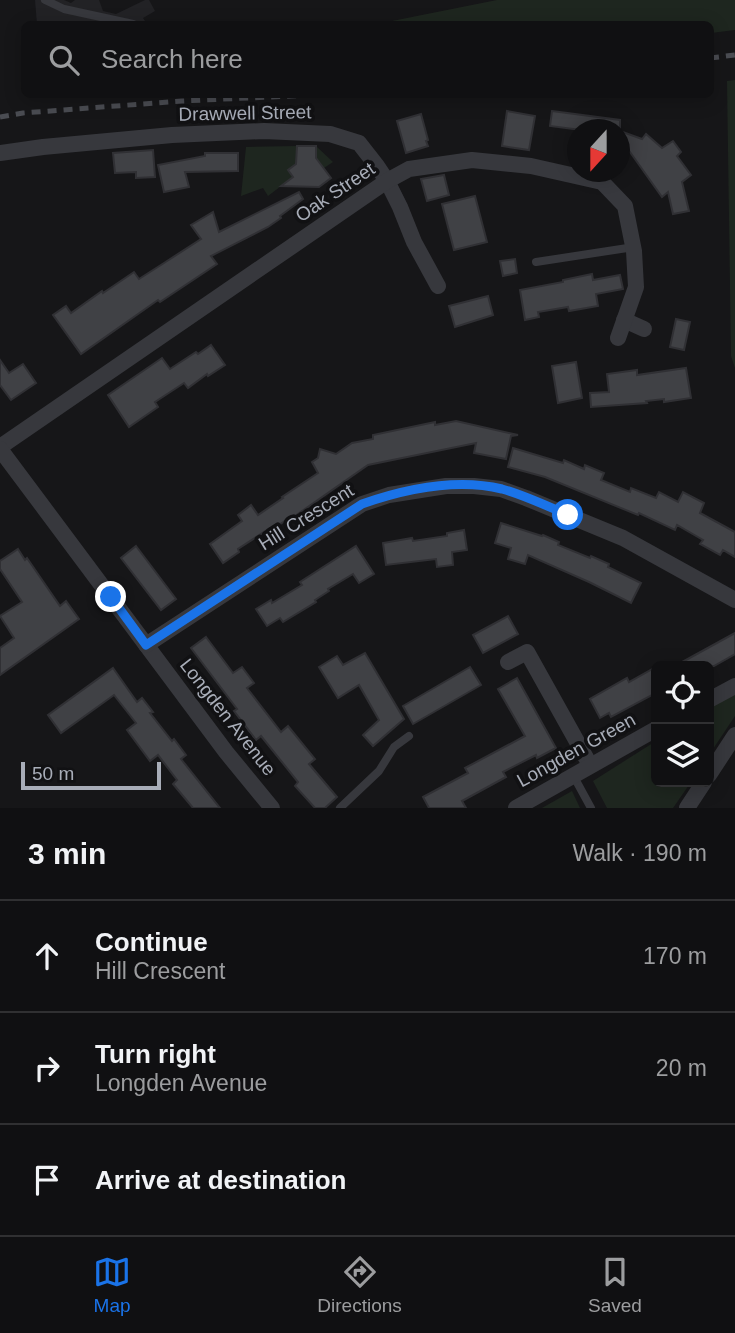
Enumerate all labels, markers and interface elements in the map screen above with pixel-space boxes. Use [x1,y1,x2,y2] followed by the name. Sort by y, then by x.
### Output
[21,21,714,98] search box
[45,41,83,79] icon: search
[101,44,243,74] text: Search here
[178,101,312,125] street label: Drawwell Street
[567,119,630,182] north arrow
[291,158,379,226] street label: Oak Street
[255,479,358,554] street label: Hill Crescent
[552,499,583,530] route start
[95,581,126,612] route end
[176,654,280,780] street label: Longden Avenue
[651,661,714,787] map controls
[651,661,714,724] button: locate
[513,709,639,791] street label: Longden Green
[651,724,714,787] button: layers
[21,759,161,791] scale bar
[32,763,74,784] text: 50 m
[28,837,106,870] text: 3 min
[572,840,707,866] text: Walk · 190 m
[95,927,208,957] text: Continue
[28,937,66,975] icon: ahead
[643,943,707,969] text: 170 m
[95,958,225,984] text: Hill Crescent
[95,1039,216,1069] text: Turn right
[28,1049,66,1087] icon: right
[656,1055,707,1081] text: 20 m
[95,1070,267,1096] text: Longden Avenue
[28,1161,66,1199] icon: arrive
[95,1165,346,1195] text: Arrive at destination
[93,1253,131,1317] tab: Map
[317,1253,402,1317] tab: Directions
[588,1253,642,1317] tab: Saved

